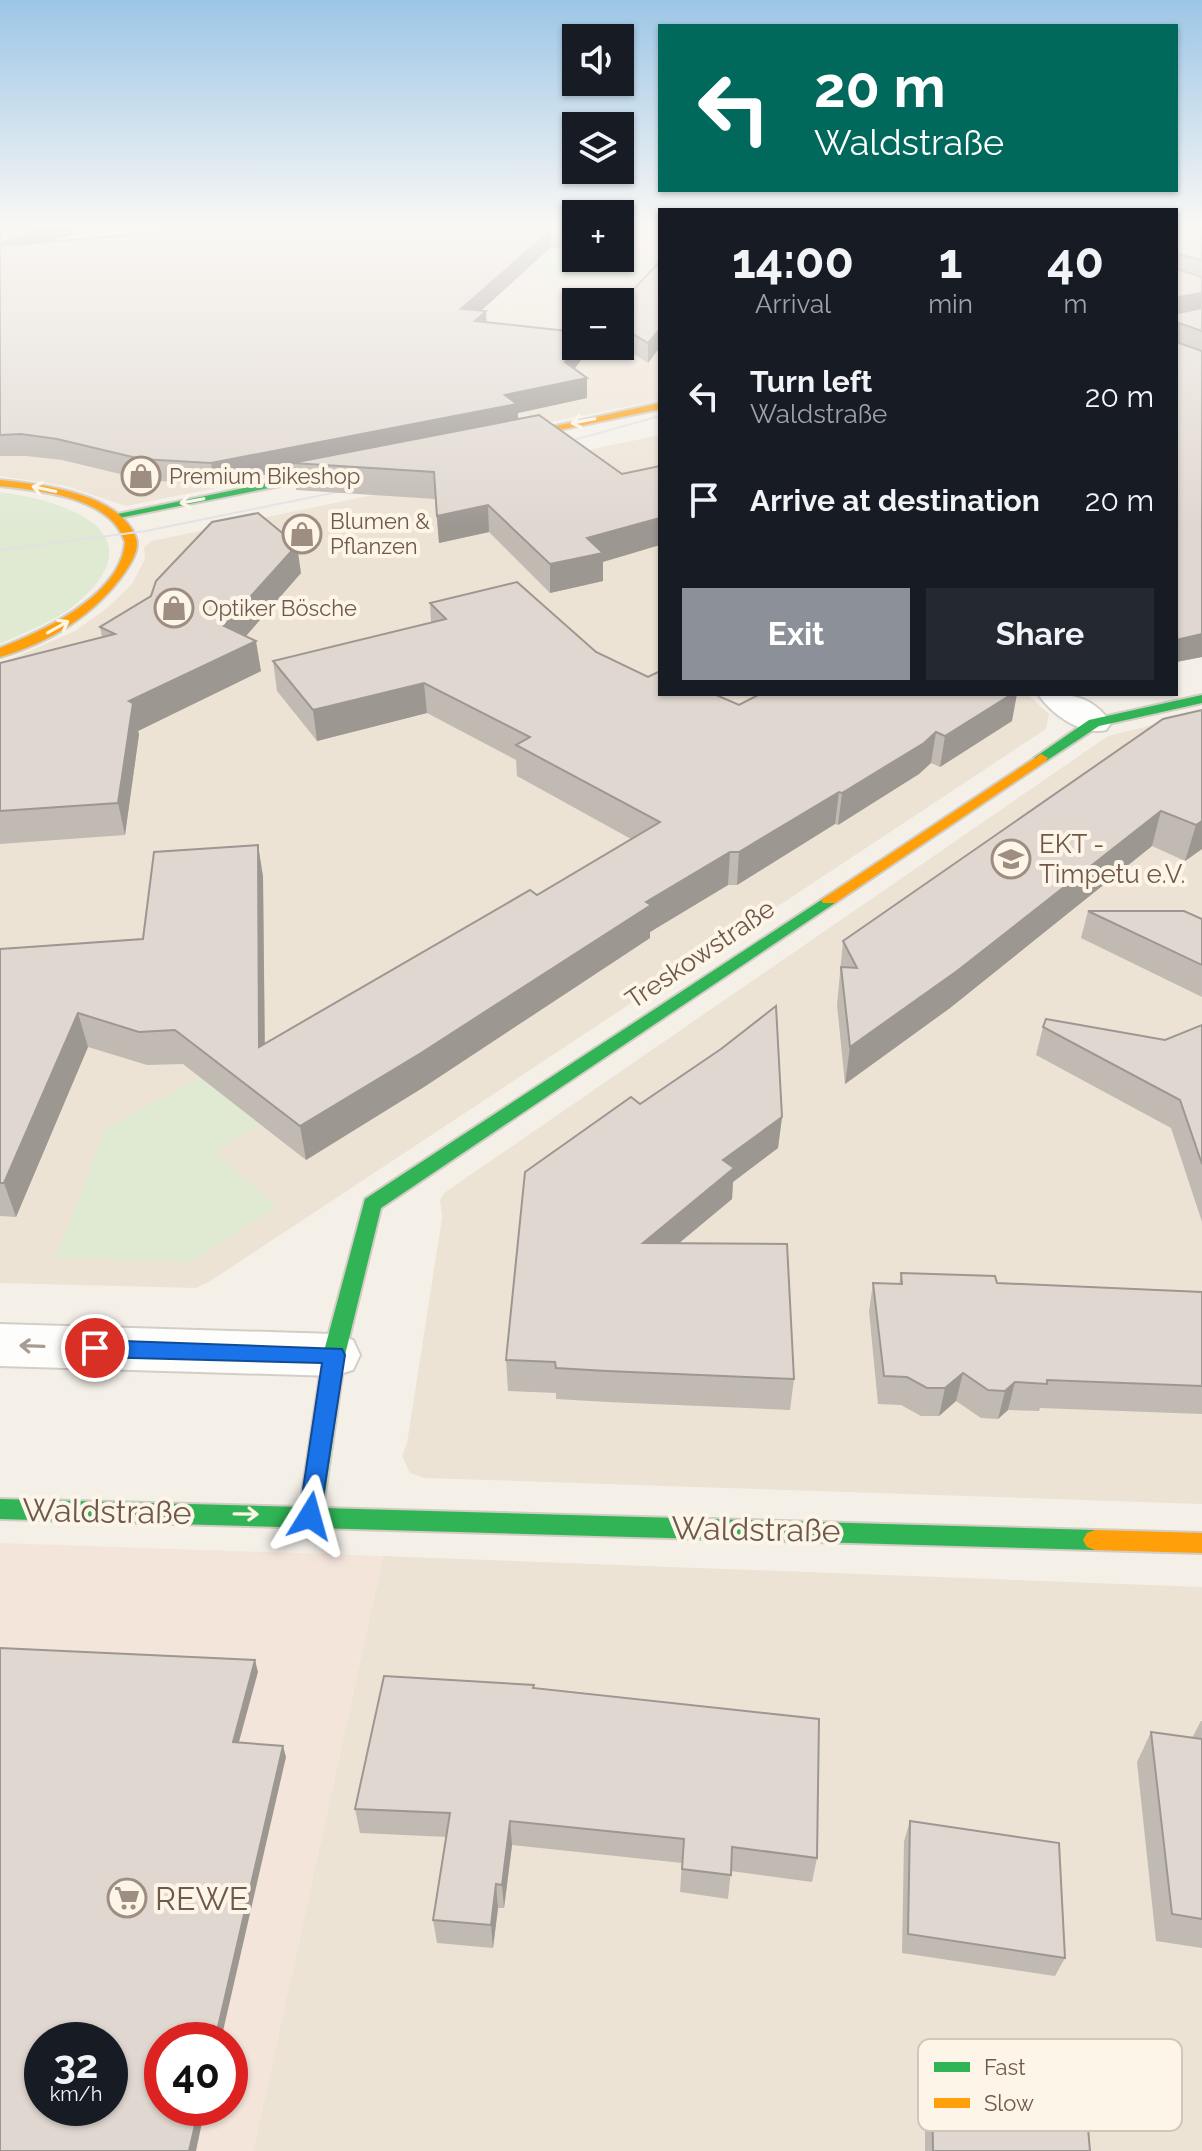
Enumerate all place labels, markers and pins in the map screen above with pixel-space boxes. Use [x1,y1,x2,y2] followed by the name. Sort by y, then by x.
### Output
[120,455,162,497] shop icon: Premium Bikeshop
[169,463,360,489] place label: Premium Bikeshop
[330,508,430,559] place label: Blumen & Pflanzen
[281,513,323,555] shop icon: Blumen & Pflanzen
[153,587,195,629] shop icon: Optiker Bösche
[202,595,357,621] place label: Optiker Bösche
[1039,829,1185,889] place label: EKT - Timpetu e.V.
[990,838,1032,880] school or university icon: EKT - Timpetu e.V.
[61,1314,129,1382] pin
[106,1877,148,1919] supermarket icon: REWE
[155,1880,248,1917] place label: REWE

